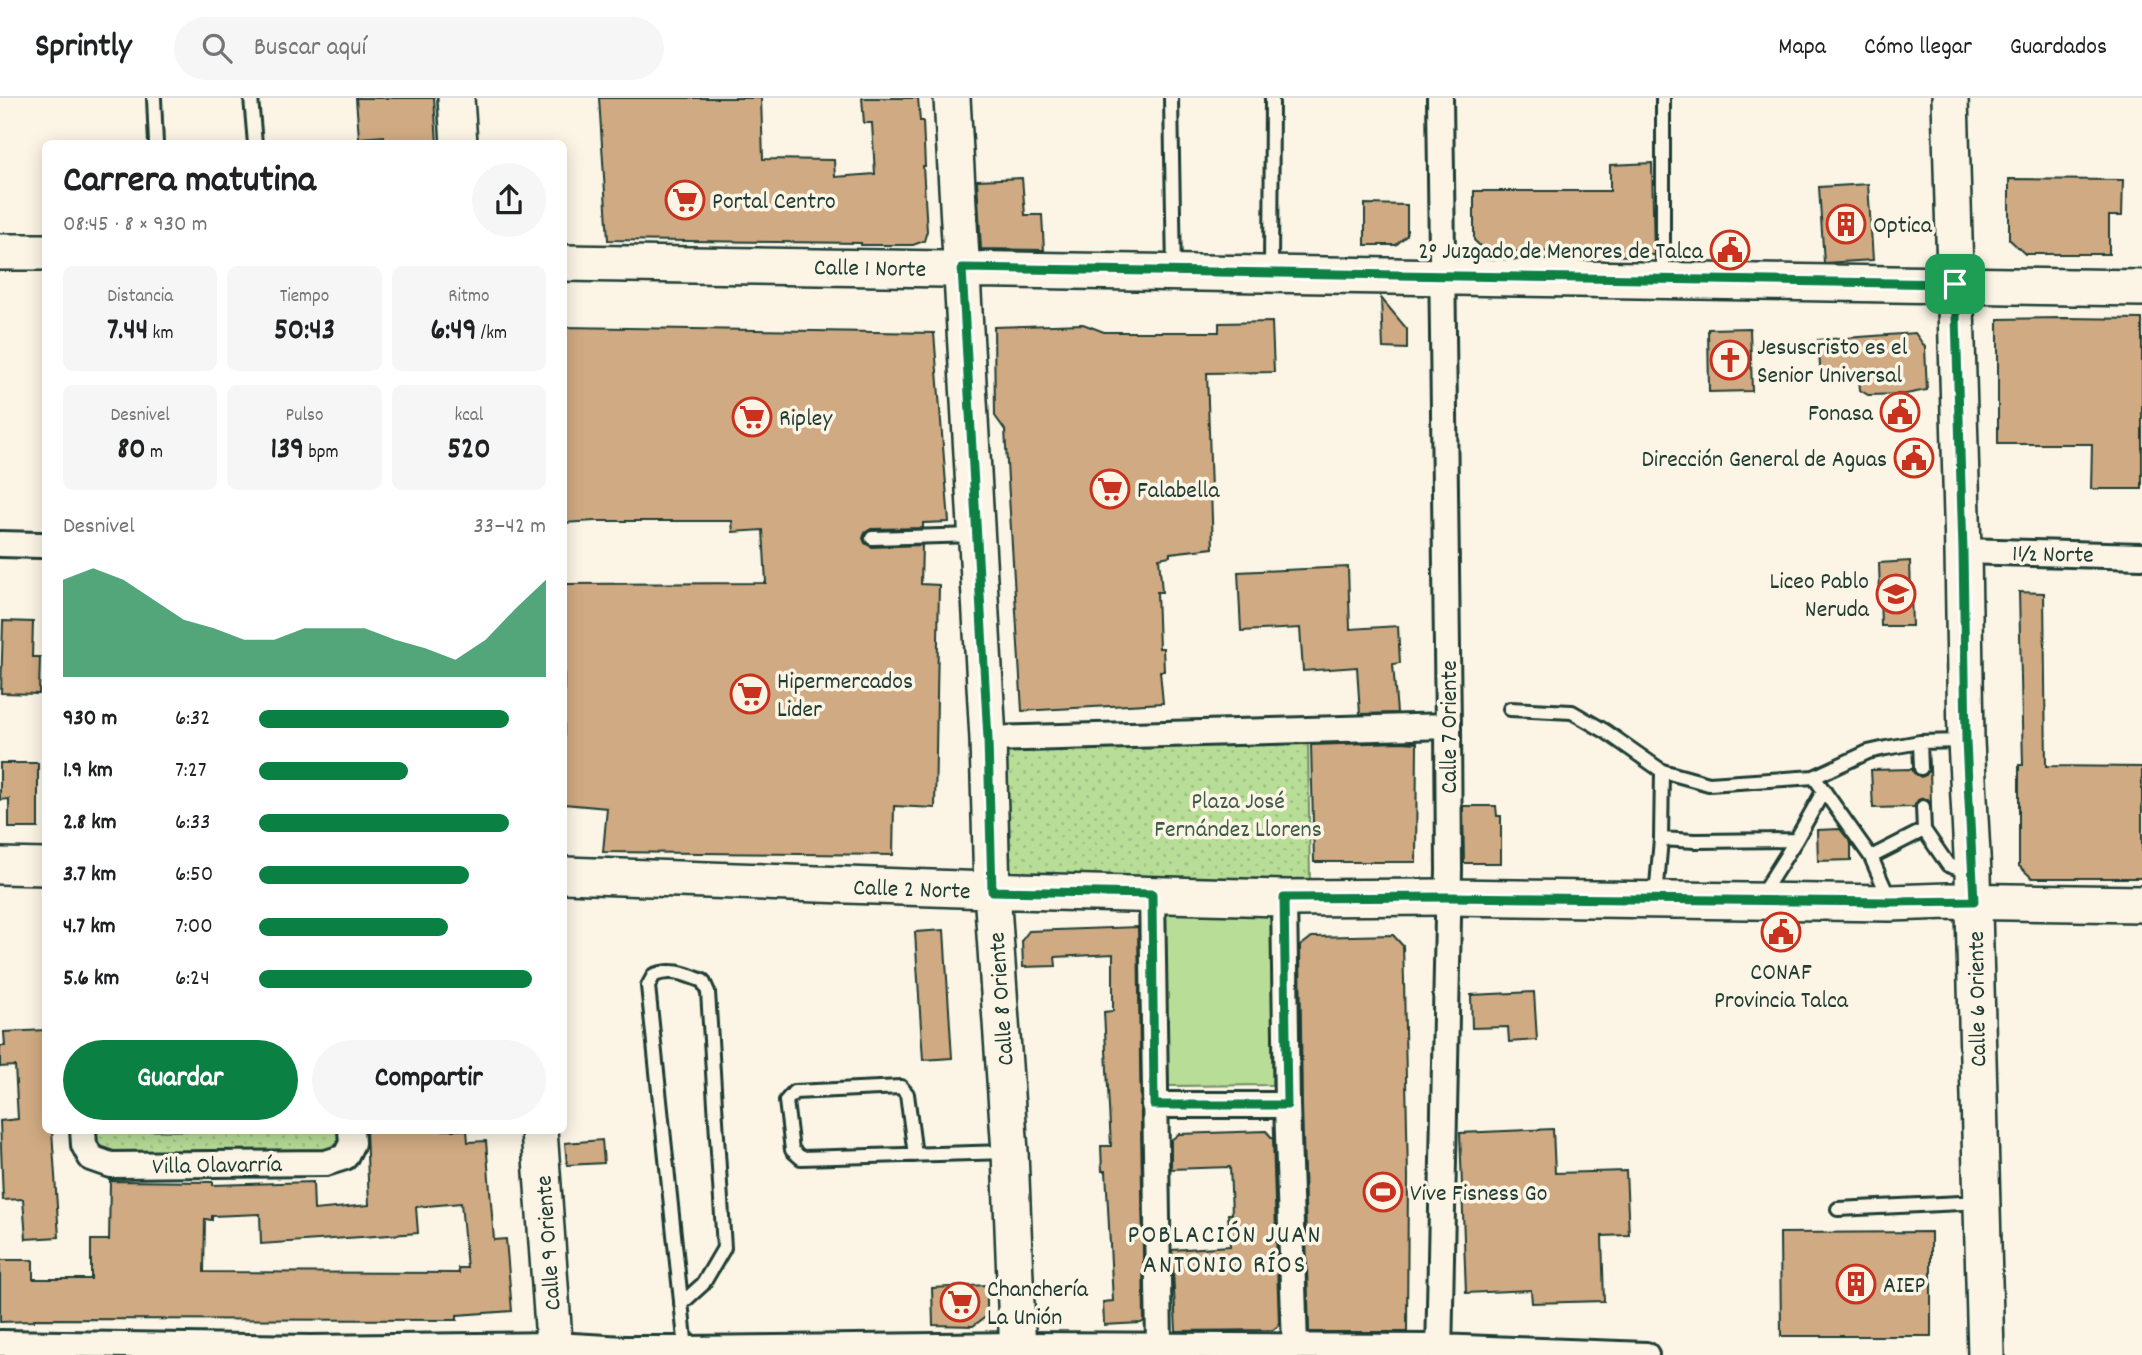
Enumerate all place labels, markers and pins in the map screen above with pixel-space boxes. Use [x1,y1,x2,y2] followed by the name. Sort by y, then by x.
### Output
[664,179,706,221] supermarket icon: Portal Centro
[712,186,836,220] place label: Portal Centro
[1825,203,1867,245] building icon: Optica
[1873,210,1933,244] place label: Optica
[1709,229,1751,271] public building icon: 2° Juzgado de Menores de Talca
[1418,236,1704,270] place label: 2° Juzgado de Menores de Talca
[1925,254,1985,314] pin
[1757,332,1908,394] place label: Jesuscristo es el Senior Universal
[1709,339,1751,381] church icon: Jesuscristo es el Senior Universal
[1879,391,1921,433] public building icon: Fonasa
[731,396,773,438] supermarket icon: Ripley
[1808,398,1874,432] place label: Fonasa
[779,403,833,437] place label: Ripley
[1893,437,1935,479] public building icon: Dirección General de Aguas
[1641,444,1887,478] place label: Dirección General de Aguas
[1089,468,1131,510] supermarket icon: Falabella
[1137,475,1220,509] place label: Falabella
[1769,566,1870,628] place label: Liceo Pablo Neruda
[1875,573,1917,615] school or university icon: Liceo Pablo Neruda
[777,666,913,728] place label: Hipermercados Lider
[729,673,771,715] supermarket icon: Hipermercados Lider
[1760,911,1802,953] public building icon: CONAF Provincia Talca
[1714,957,1849,1019] place label: CONAF Provincia Talca
[1362,1171,1404,1213] sports icon: Vive Fisness Go
[1410,1178,1547,1212] place label: Vive Fisness Go
[1835,1263,1877,1305] building icon: AIEP
[1883,1270,1925,1304] place label: AIEP
[987,1274,1089,1336] place label: Chanchería La Unión
[939,1281,981,1323] supermarket icon: Chanchería La Unión

